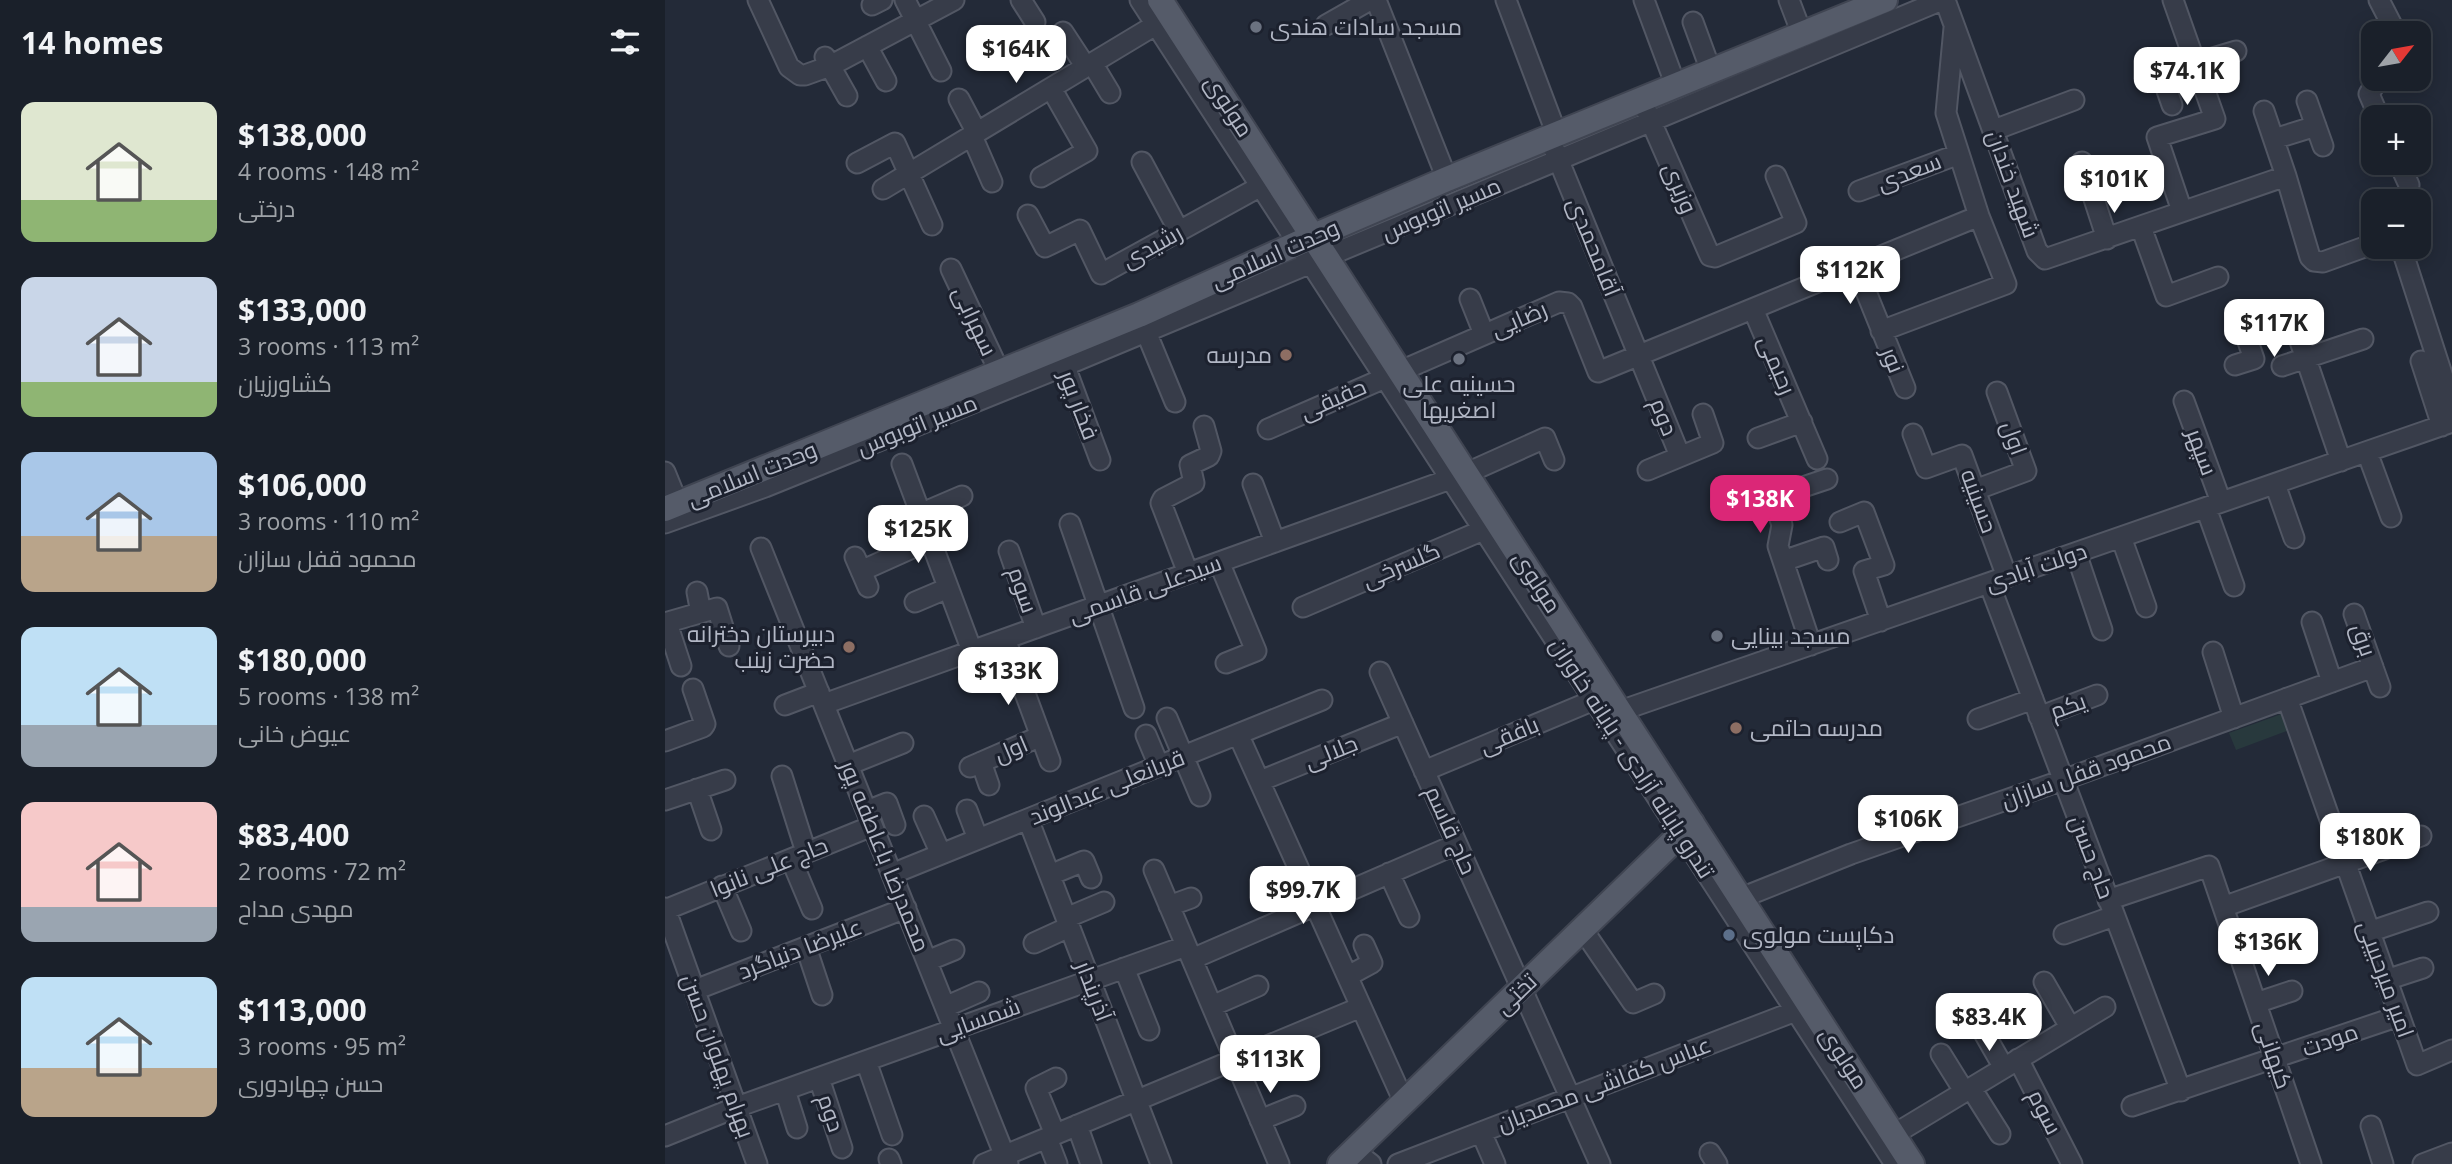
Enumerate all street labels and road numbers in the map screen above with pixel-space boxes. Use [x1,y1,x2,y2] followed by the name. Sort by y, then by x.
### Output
[1198,68,1262,143] street label: مولوی
[1980,125,2048,242] street label: شهید خندان
[1872,144,1945,198] street label: سعدی
[1656,157,1706,218] street label: وزیری
[1376,169,1505,248] street label: مسیر اتوبوس
[1561,192,1629,301] street label: آقامحمدی
[1205,211,1344,296] street label: وحدت اسلامی
[1115,215,1188,275] street label: رشیدی
[946,280,1006,361] street label: سهرابی
[1486,292,1552,344] street label: رضایی
[1751,330,1805,399] street label: رحیمی
[1874,340,1914,377] street label: نور
[1051,363,1108,444] street label: فخار پور
[1294,369,1371,427] street label: حقیقی
[852,385,982,463] street label: مسیر اتوبوس
[1642,393,1687,441] street label: دوم
[1994,416,2036,459] street label: اول
[2179,422,2226,480] street label: سپهر
[682,432,821,514] street label: وحدت اسلامی
[1954,464,2006,537] street label: حسینیه
[1357,533,1445,595] street label: گلسرخی
[1981,534,2091,598] street label: دولت آبادی
[1506,544,1570,619] street label: مولوی
[1064,546,1226,631] street label: سیدعلی قاسمی
[1000,562,1047,617] street label: سوم
[2344,619,2385,660] street label: برق
[1543,631,1723,884] street label: تندرو پایانه آزادی - پایانه خاوران
[2045,684,2091,727] street label: یکم
[1474,707,1543,761] street label: بافقی
[1996,724,2175,816] street label: محمود قفل سازان
[1299,726,1362,776] street label: جلالی
[989,727,1033,769] street label: اول
[1024,740,1189,832] street label: قربانعلی عبدالوند
[832,753,939,956] street label: محمدرضا باعاطفه پور
[1417,780,1486,879] street label: حاج قاسم
[2061,810,2123,903] street label: حاج حسن
[705,828,833,905] street label: حاج علی نانوا
[733,910,866,986] street label: علیرضا دنیاگرد
[2351,916,2423,1042] street label: امیر میرحبیبی
[1068,954,1121,1026] street label: آذرپندار
[1487,965,1543,1021] street label: تختی
[674,969,763,1142] street label: بهرام پهلوان حسن
[931,989,1024,1049] street label: شمسایی
[2297,1015,2362,1064] street label: مودت
[2248,1017,2301,1093] street label: کیهانی
[1813,1020,1877,1095] street label: مولوی
[1492,1027,1715,1139] street label: عباس کفاشی محمدیان
[2020,1083,2071,1140] street label: سوم
[810,1089,853,1136] street label: دوم

